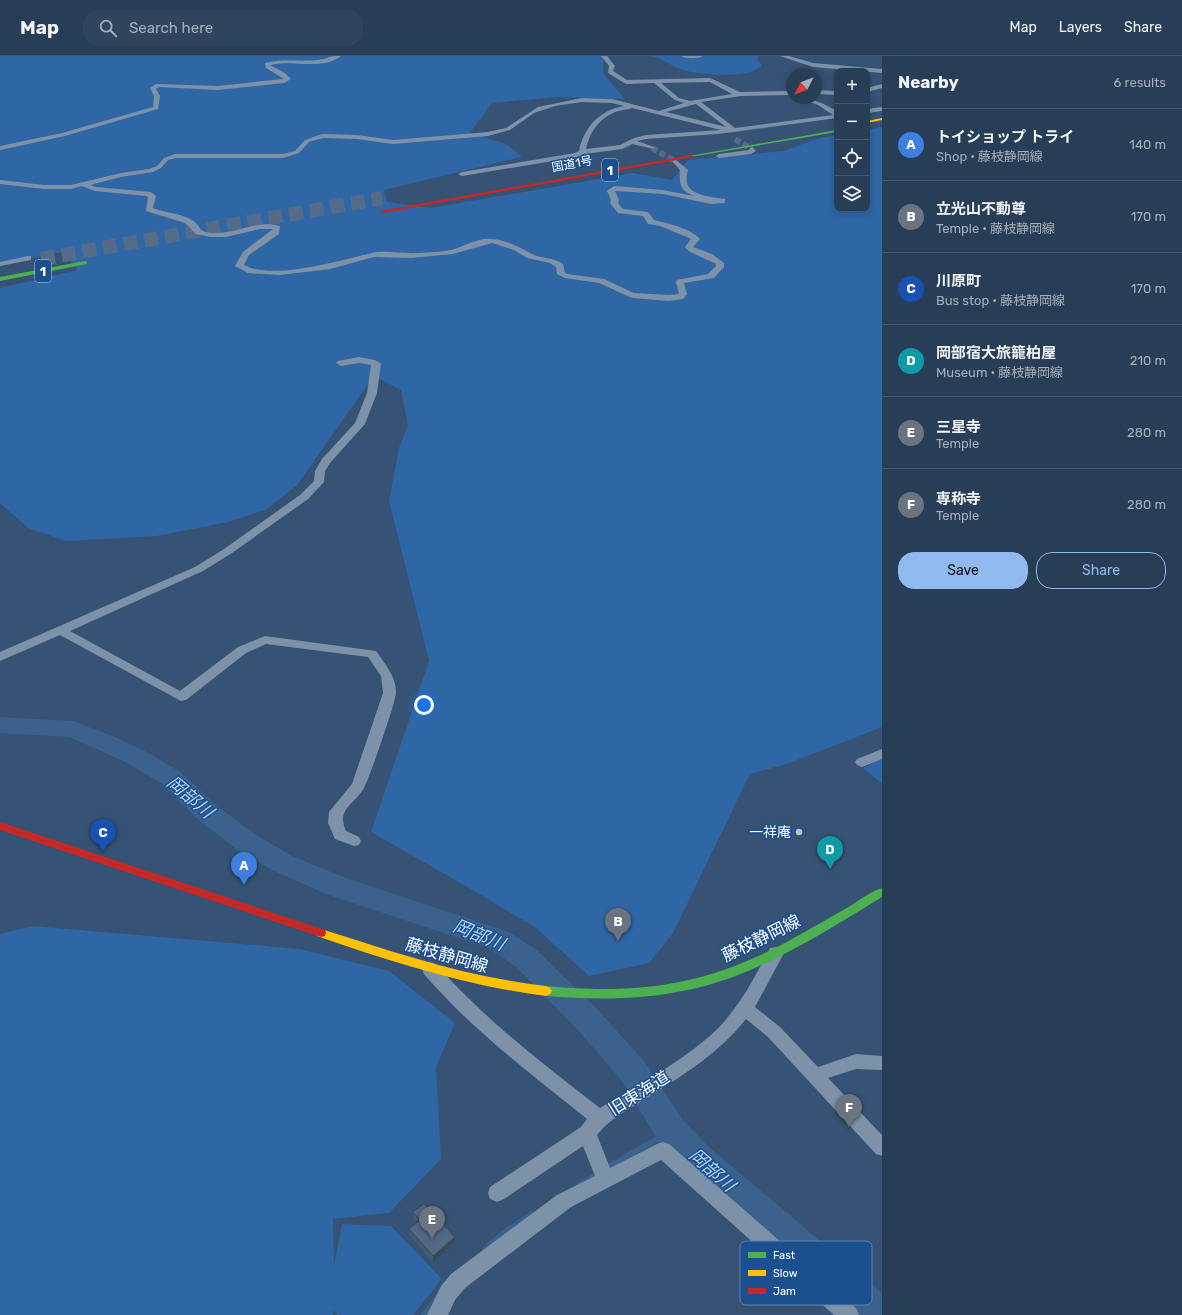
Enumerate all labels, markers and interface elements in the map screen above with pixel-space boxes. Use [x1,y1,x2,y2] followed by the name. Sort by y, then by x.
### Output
[83,10,363,46] search box
[20,16,59,39] text: Map
[97,17,119,39] icon: search
[129,19,213,37] text: Search here
[1010,19,1037,36] text: Map
[1059,19,1102,36] text: Layers
[1124,19,1162,36] text: Share
[786,68,822,104] north arrow
[834,68,870,212] map controls
[834,68,870,104] button: +
[898,72,959,92] text: Nearby
[1114,75,1166,90] text: 6 results
[834,104,870,140] button: −
[936,128,1074,146] text: トイショップ トライ
[906,137,916,152] text: A
[1129,137,1166,152] text: 140 m
[834,140,870,176] button: locate
[936,149,1043,164] text: Shop · 藤枝静岡線
[550,153,594,175] street label: 国道1号
[602,159,618,181] road number: 1
[834,176,870,212] button: layers
[936,200,1026,218] text: 立光山不動尊
[906,209,916,224] text: B
[1131,209,1166,224] text: 170 m
[936,221,1055,236] text: Temple · 藤枝静岡線
[35,260,51,282] road number: 1
[936,272,981,290] text: 川原町
[906,281,916,296] text: C
[1131,281,1166,296] text: 170 m
[936,293,1065,308] text: Bus stop · 藤枝静岡線
[936,344,1056,362] text: 岡部宿大旅籠柏屋
[906,353,916,368] text: D
[1130,353,1166,368] text: 210 m
[936,365,1063,380] text: Museum · 藤枝静岡線
[936,418,981,436] text: 三星寺
[907,425,915,440] text: E
[1127,425,1166,440] text: 280 m
[936,436,979,451] text: Temple
[936,490,981,508] text: 専称寺
[907,497,915,512] text: F
[1127,497,1166,512] text: 280 m
[936,508,979,523] text: Temple
[898,552,1028,589] button: Save
[1036,552,1166,589] button: Share
[414,695,434,715] your location
[162,771,219,824] water label: 岡部川
[90,819,116,852] pin: C
[749,824,791,841] place label: 一祥庵
[794,827,804,837] marker: 一祥庵
[817,836,843,869] pin: D
[231,852,257,885] pin: A
[605,908,631,941] pin: B
[718,910,804,966] street label: 藤枝静岡線
[450,915,510,956] water label: 岡部川
[403,934,491,976] street label: 藤枝静岡線
[605,1067,673,1119] street label: 旧東海道
[836,1094,862,1127] pin: F
[685,1144,741,1198] water label: 岡部川
[419,1206,445,1239] pin: E
[740,1241,872,1305] legend
[773,1249,796,1262] text: Fast
[773,1267,798,1280] text: Slow
[773,1285,796,1298] text: Jam

